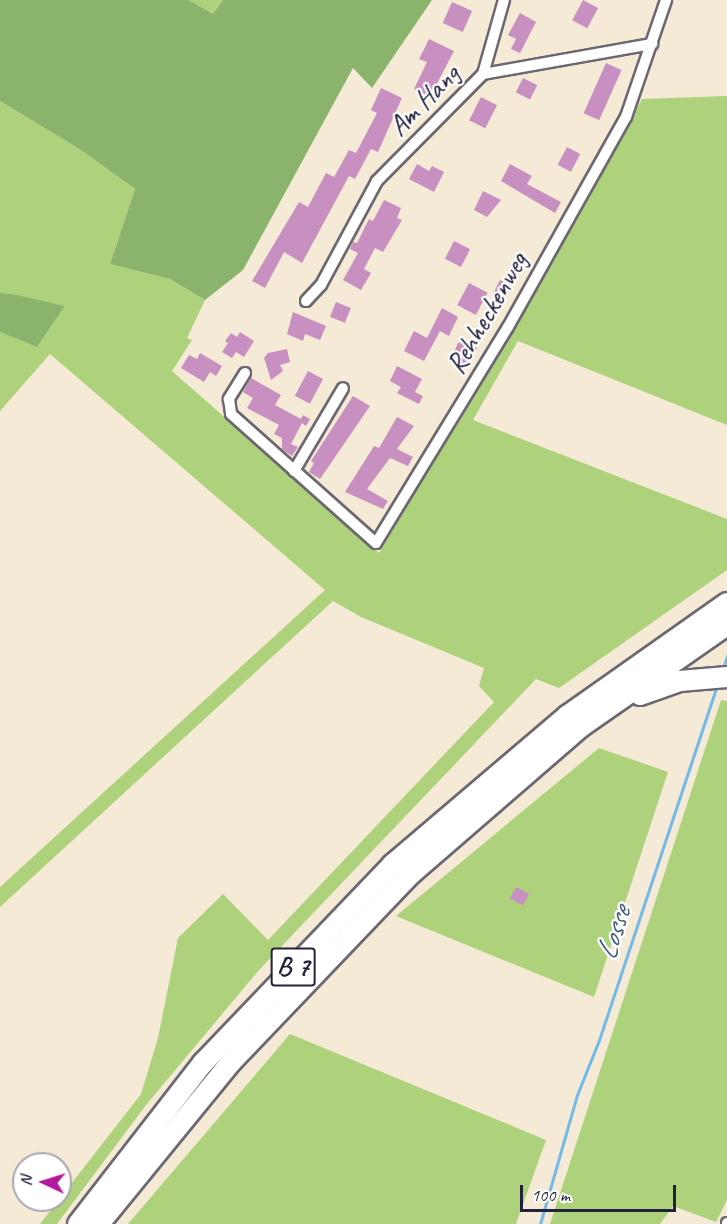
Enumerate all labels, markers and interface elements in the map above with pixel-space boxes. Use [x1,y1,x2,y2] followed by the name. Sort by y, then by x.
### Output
[381,57,467,143] street label: Am Hang
[439,246,535,380] street label: Rehheckenweg
[588,902,638,964] water label: Losse
[270,943,316,991] road number: B 7
[12,1152,72,1212] north arrow
[523,1173,679,1211] scale bar
[16,1175,36,1187] text: N
[531,1184,570,1206] text: 100 m

